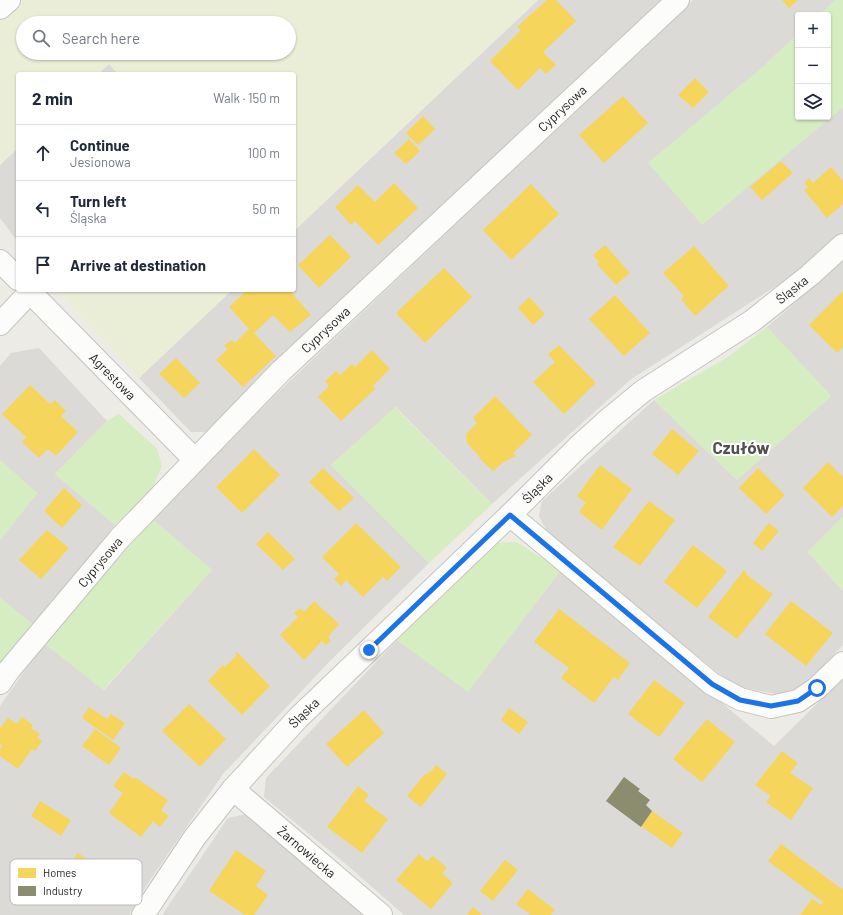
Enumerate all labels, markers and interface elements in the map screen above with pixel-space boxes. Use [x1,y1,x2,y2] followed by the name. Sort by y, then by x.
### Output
[795,12,831,120] map controls
[795,12,831,48] button: +
[16,16,296,60] search box
[30,27,52,49] icon: search
[62,29,140,47] text: Search here
[795,48,831,84] button: −
[534,82,590,135] street label: Cyprysowa
[795,84,831,120] button: layers
[32,88,73,108] text: 2 min
[213,90,280,106] text: Walk · 150 m
[70,136,130,154] text: Continue
[32,142,54,164] icon: ahead
[247,145,280,161] text: 100 m
[70,154,131,170] text: Jesionowa
[70,192,126,210] text: Turn left
[32,198,54,220] icon: left
[253,201,280,217] text: 50 m
[70,210,107,226] text: Śląska
[32,254,54,276] icon: arrive
[70,256,206,274] text: Arrive at destination
[772,272,811,307] street label: Śląska
[298,303,353,356] street label: Cyprysowa
[86,349,139,403] street label: Agrestowa
[713,437,769,457] district label: Czułów
[518,469,556,507] street label: Śląska
[74,534,126,590] street label: Cyprysowa
[360,641,378,659] route end
[808,679,826,697] route start
[285,694,322,731] street label: Śląska
[274,823,339,881] street label: Żarnowiecka
[10,859,142,905] legend
[43,866,76,879] text: Homes
[43,884,82,897] text: Industry

